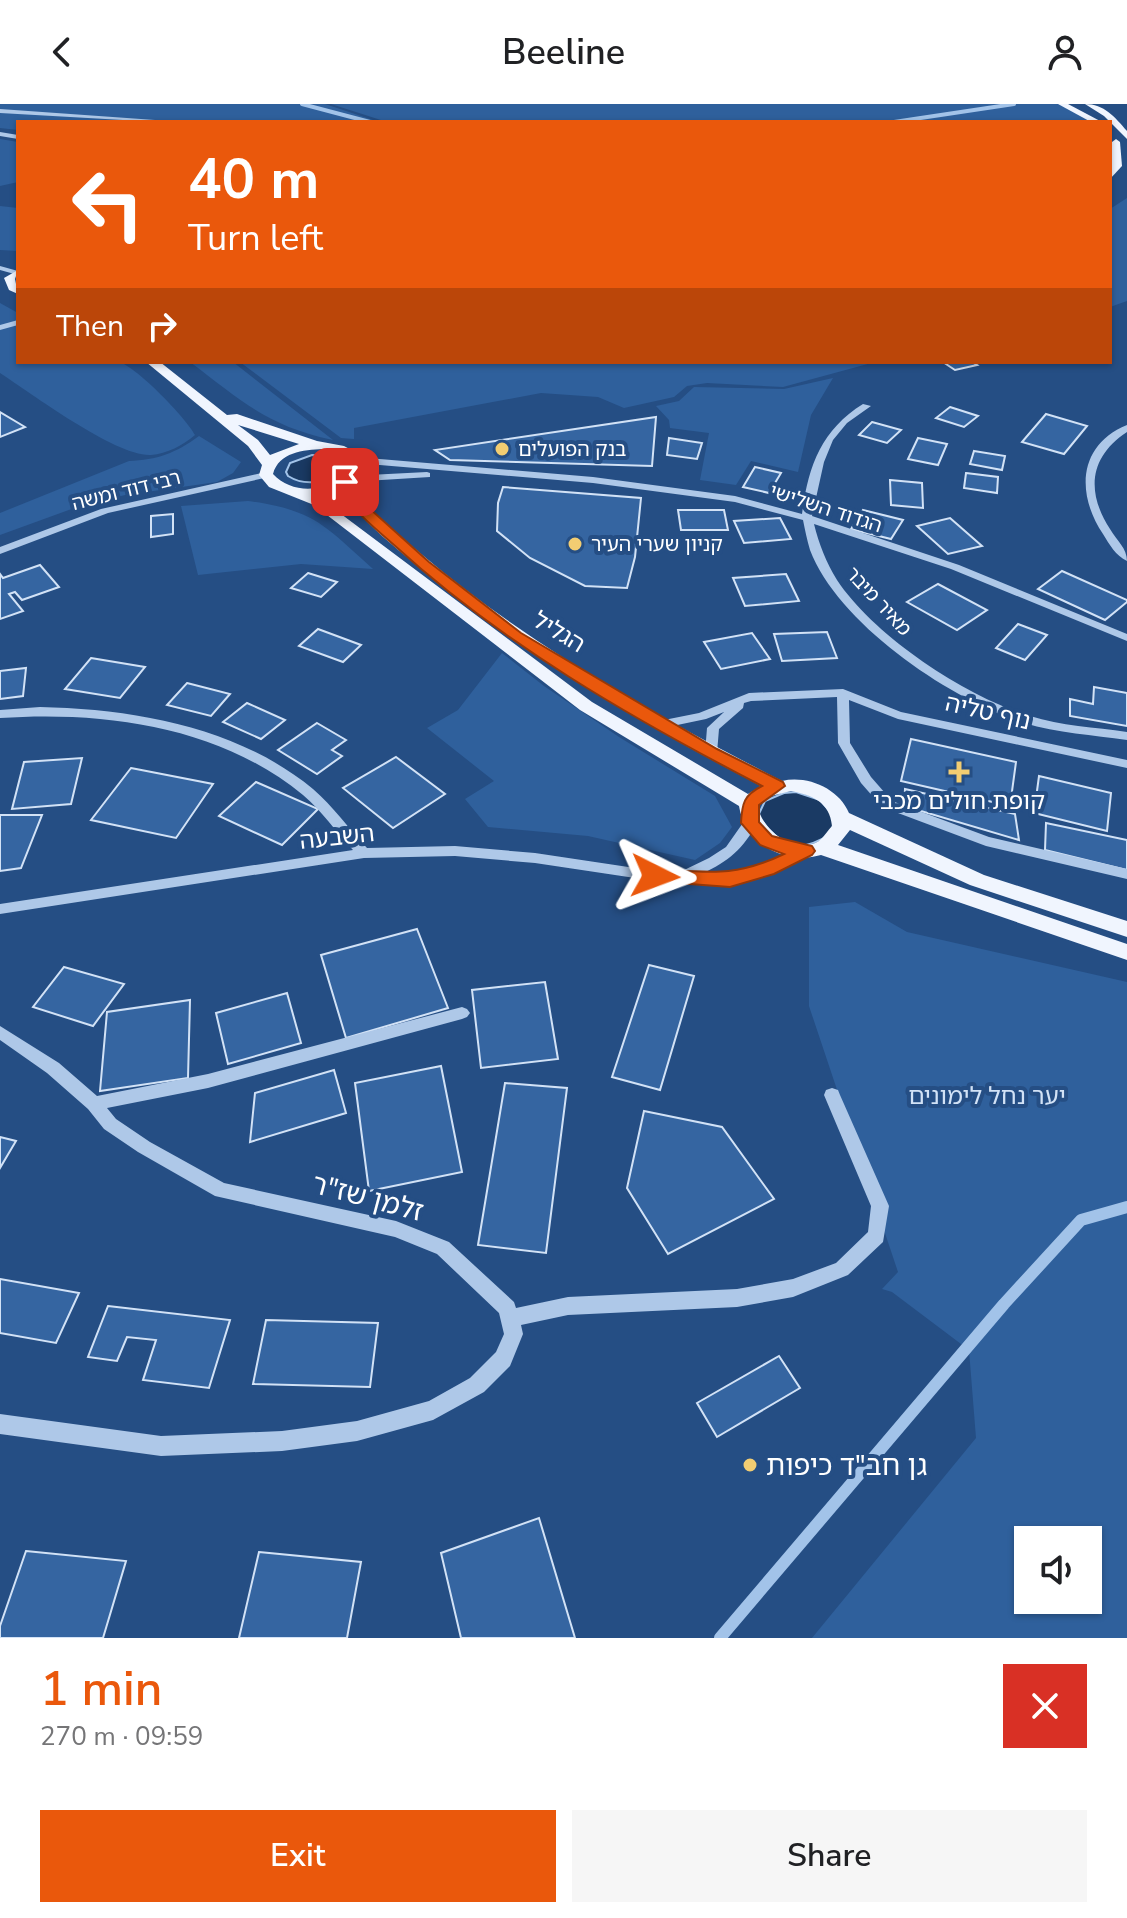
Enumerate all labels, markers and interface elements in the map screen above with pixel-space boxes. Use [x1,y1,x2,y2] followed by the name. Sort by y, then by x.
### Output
[502,28,625,77] text: Beeline
[40,30,84,74] icon: back
[1043,30,1087,74] icon: person
[188,141,319,218] text: 40 m
[56,152,160,256] icon: left
[188,214,323,263] text: Turn left
[140,304,184,348] icon: right
[56,306,124,347] text: Then
[518,436,627,463] place label: בנק הפועלים
[493,440,511,458] marker: בנק הפועלים
[311,448,379,516] pin
[323,460,367,504] icon: arrive
[69,464,183,517] street label: רבי דוד ומשה
[766,478,886,539] street label: הגדוד השלישי
[591,531,723,558] place label: קניון שערי העיר
[566,535,584,553] marker: קניון שערי העיר
[840,561,918,642] street label: מאיר מיבר
[527,604,591,660] street label: הגליל
[942,687,1034,737] street label: נוף טליה
[948,761,970,783] marker: קופת חולים מכבי
[873,785,1045,817] place label: קופת חולים מכבי
[298,817,376,857] street label: השבעה
[613,834,697,918] position arrow
[908,1080,1066,1112] park label: יער נחל לימונים
[308,1165,428,1231] street label: זלמן שז"ר
[766,1447,927,1485] place label: גן חב"ד כיפות
[741,1456,759,1474] marker: גן חב"ד כיפות
[1014,1526,1102,1614] map controls
[1014,1526,1102,1614] button: sound
[40,1656,162,1722] text: 1 min
[1003,1664,1087,1748] button: close
[40,1719,203,1754] text: 270 m · 09:59
[40,1810,556,1902] button: Exit
[572,1810,1087,1902] button: Share

